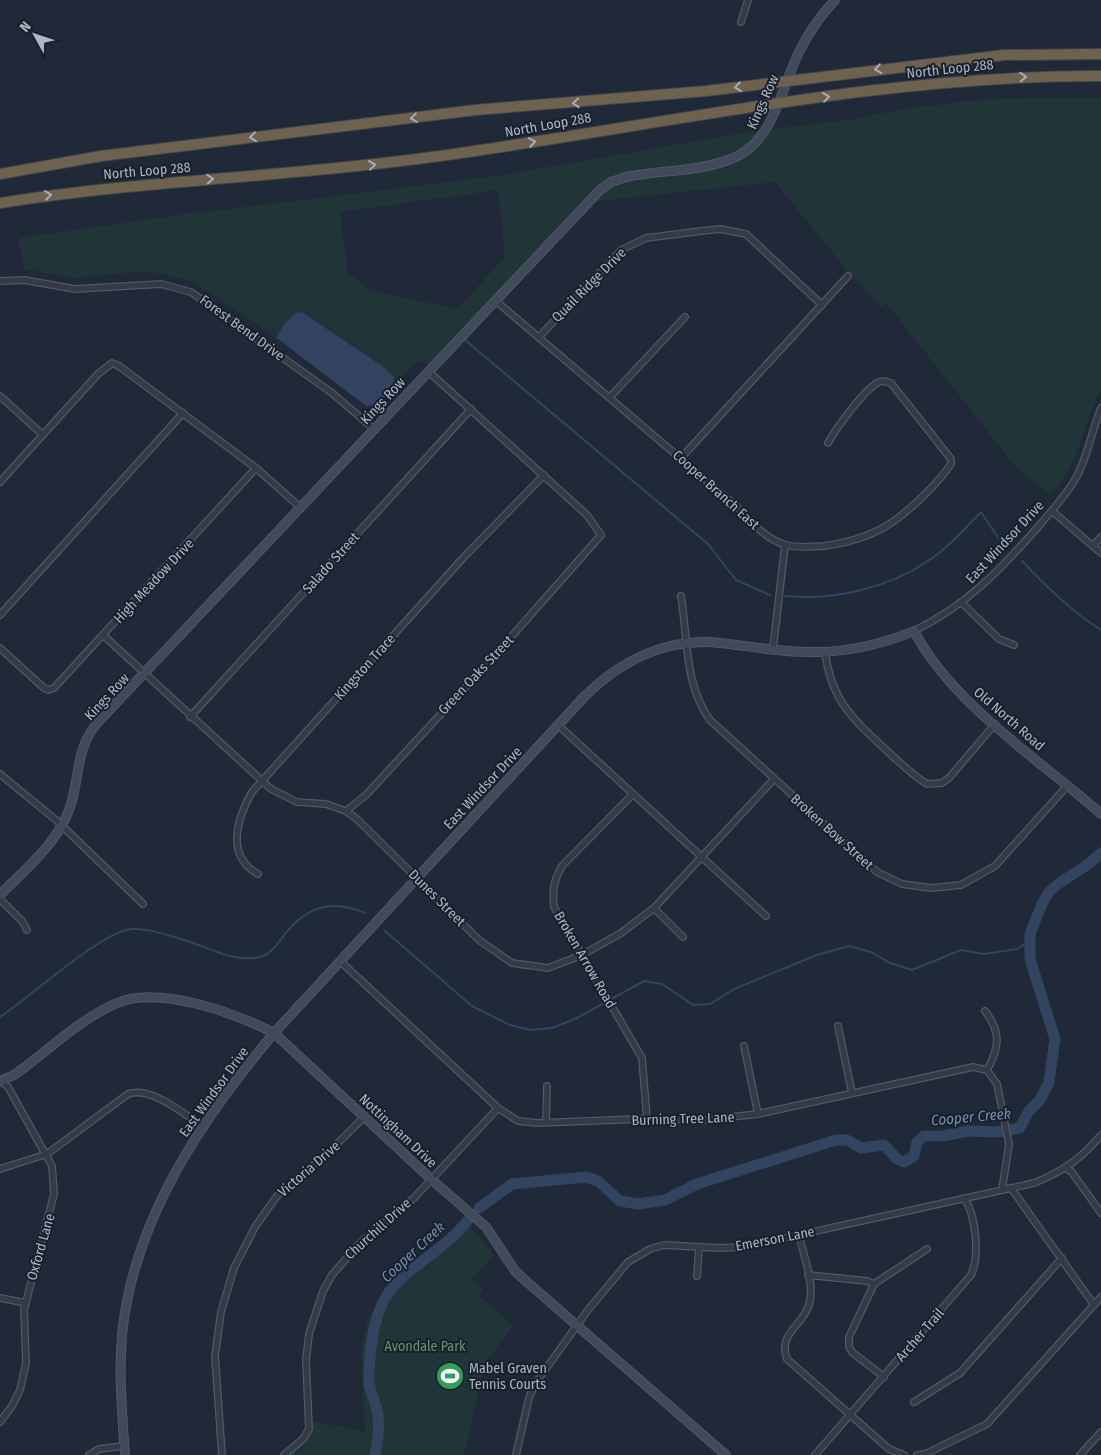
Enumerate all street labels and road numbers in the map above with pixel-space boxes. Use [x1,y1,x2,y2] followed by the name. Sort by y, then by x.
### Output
[906,56,994,82] street label: North Loop 288
[743,72,783,132] street label: Kings Row
[503,109,593,141] street label: North Loop 288
[103,159,191,183] street label: North Loop 288
[548,244,630,326] street label: Quail Ridge Drive
[196,292,288,365] street label: Forest Bend Drive
[357,374,409,428] street label: Kings Row
[669,447,763,534] street label: Cooper Branch East
[962,497,1048,587] street label: East Windsor Drive
[299,528,363,597] street label: Salado Street
[110,535,198,627] street label: High Meadow Drive
[331,630,399,704] street label: Kingston Trace
[435,631,518,718] street label: Green Oaks Street
[81,670,133,724] street label: Kings Row
[970,684,1048,754] street label: Old North Road
[440,743,526,833] street label: East Windsor Drive
[787,790,877,874] street label: Broken Bow Street
[405,866,469,930] street label: Dunes Street
[550,909,620,1011] street label: Broken Arrow Road
[176,1044,252,1140] street label: East Windsor Drive
[355,1091,441,1172] street label: Nottingham Drive
[631,1109,735,1129] street label: Burning Tree Lane
[275,1137,344,1201] street label: Victoria Drive
[341,1195,415,1263] street label: Churchill Drive
[23,1211,59,1282] street label: Oxford Lane
[734,1223,816,1255] street label: Emerson Lane
[892,1305,948,1365] street label: Archer Trail

